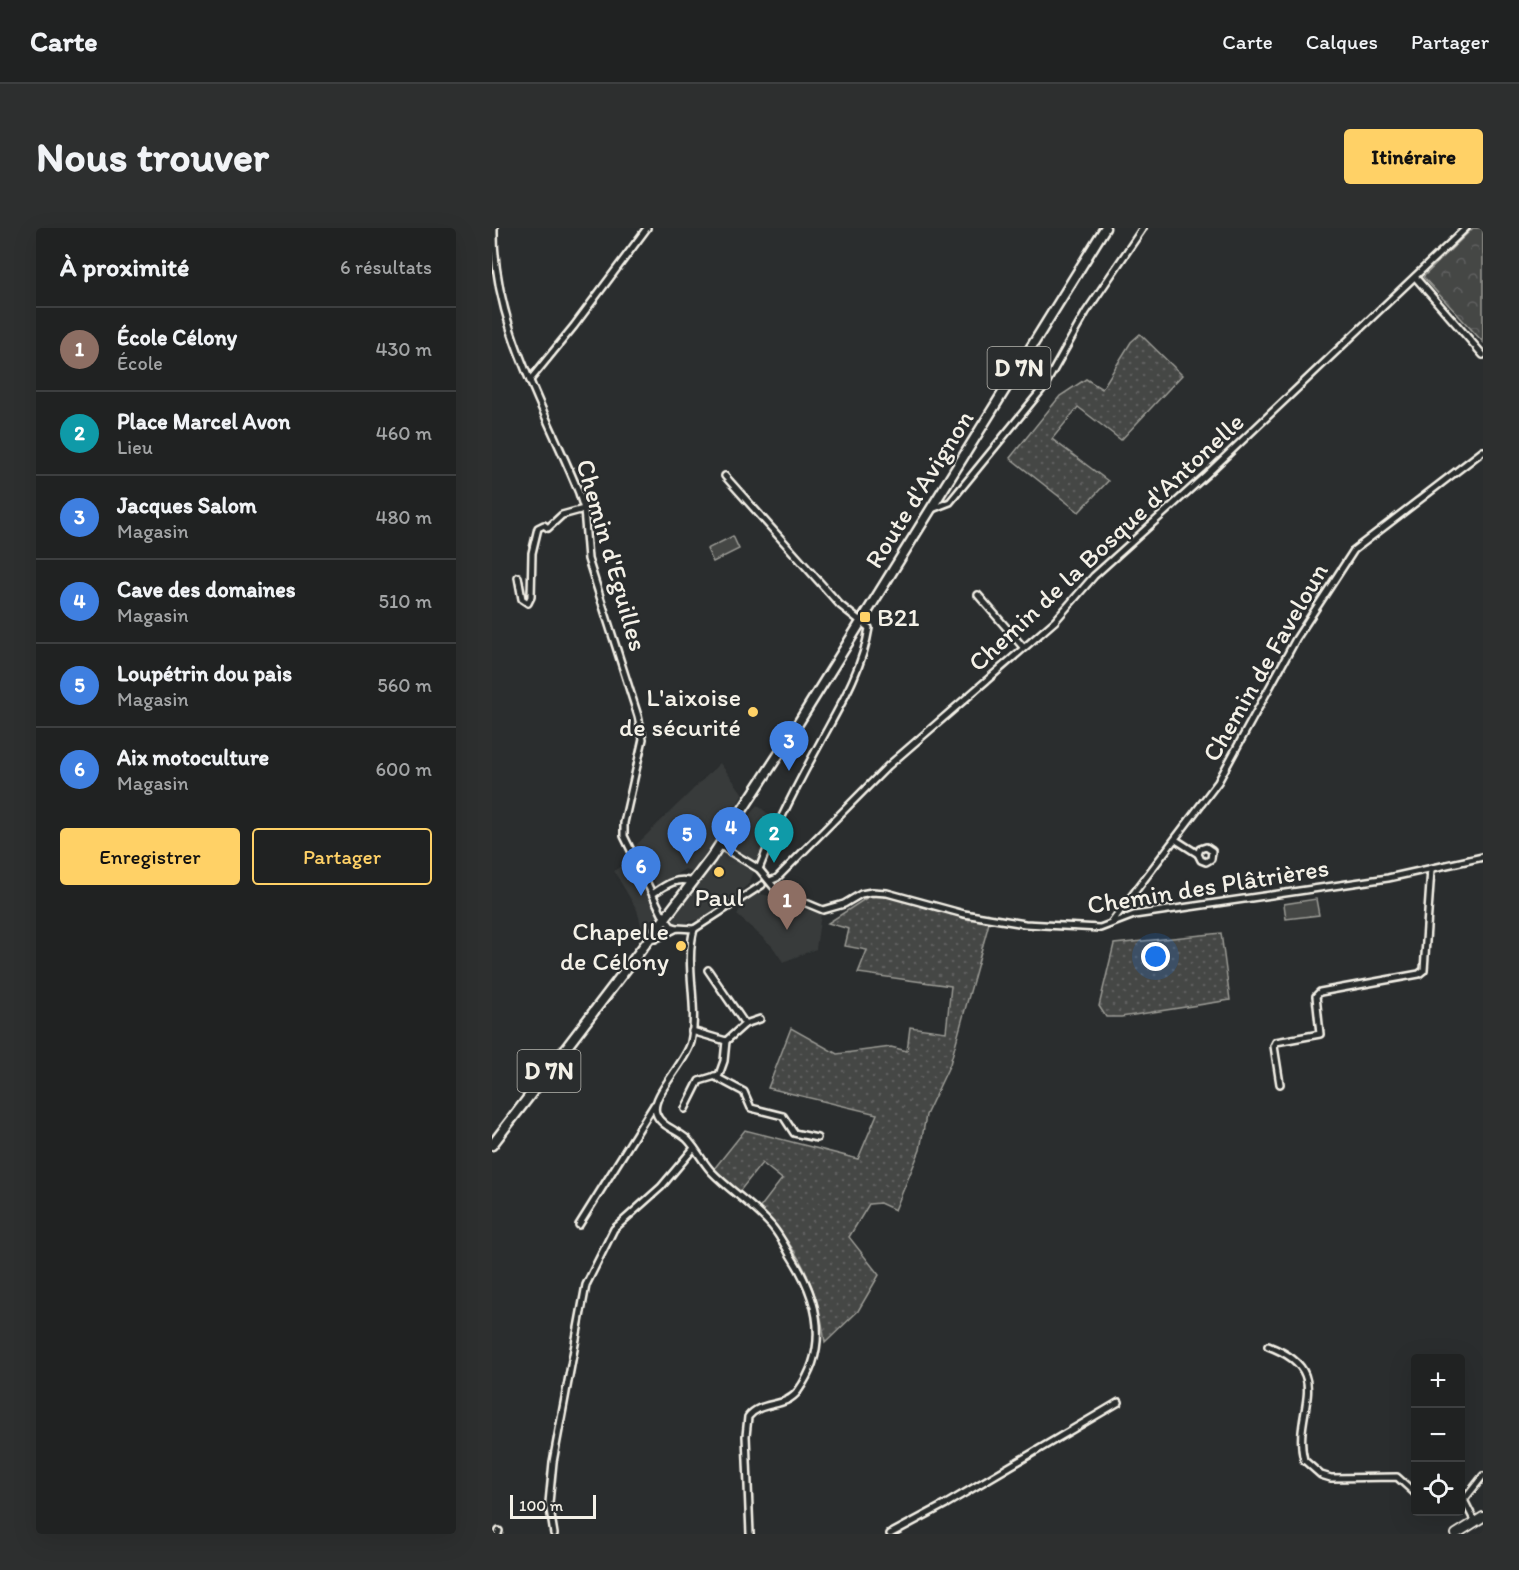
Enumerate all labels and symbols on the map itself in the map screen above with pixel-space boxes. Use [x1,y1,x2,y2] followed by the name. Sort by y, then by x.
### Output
[988,347,1050,389] road number: D 7N
[858,404,981,574] street label: Route d'Avignon
[962,406,1250,678] street label: Chemin de la Bosque d'Antonelle
[569,455,655,655] street label: Chemin d'Eguilles
[1195,557,1335,767] street label: Chemin de Faveloun
[877,601,920,633] place label: B21
[858,610,872,624] marker: B21
[619,681,741,743] place label: L'aixoise de sécurité
[746,705,760,719] marker: L'aixoise de sécurité
[770,722,808,771] pin: 3
[712,808,750,857] pin: 4
[668,814,706,864] pin: 5
[754,814,794,863] pin: 2
[622,846,660,896] pin: 6
[1085,851,1331,921] street label: Chemin des Plâtrières
[712,865,726,879] marker: Paul
[768,880,806,930] pin: 1
[694,881,744,913] place label: Paul
[560,915,669,977] place label: Chapelle de Célony
[674,939,688,953] marker: Chapelle de Célony
[1141,942,1170,971] your location
[518,1050,580,1092] road number: D 7N
[510,1492,596,1520] scale bar

